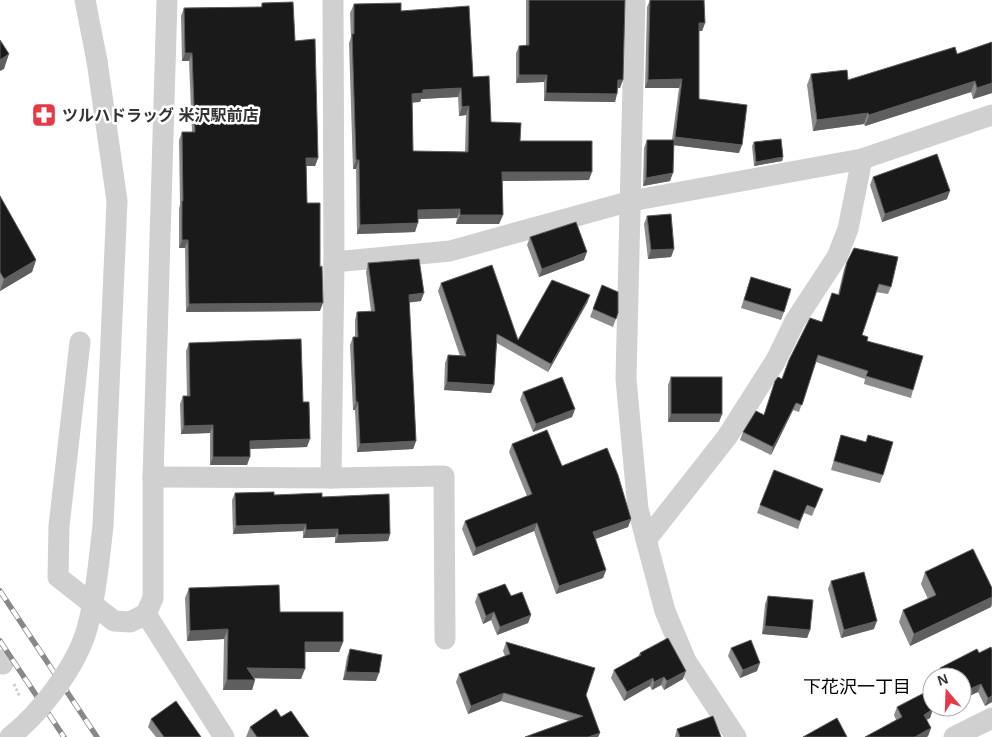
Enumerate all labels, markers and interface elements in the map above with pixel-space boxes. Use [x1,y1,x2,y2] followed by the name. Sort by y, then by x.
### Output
[31,102,57,128] pharmacy icon: ツルハドラッグ 米沢駅前店
[62,106,258,124] place label: ツルハドラッグ 米沢駅前店
[922,667,972,717] north arrow
[935,670,950,689] text: N
[803,677,911,697] district label: 下花沢一丁目

